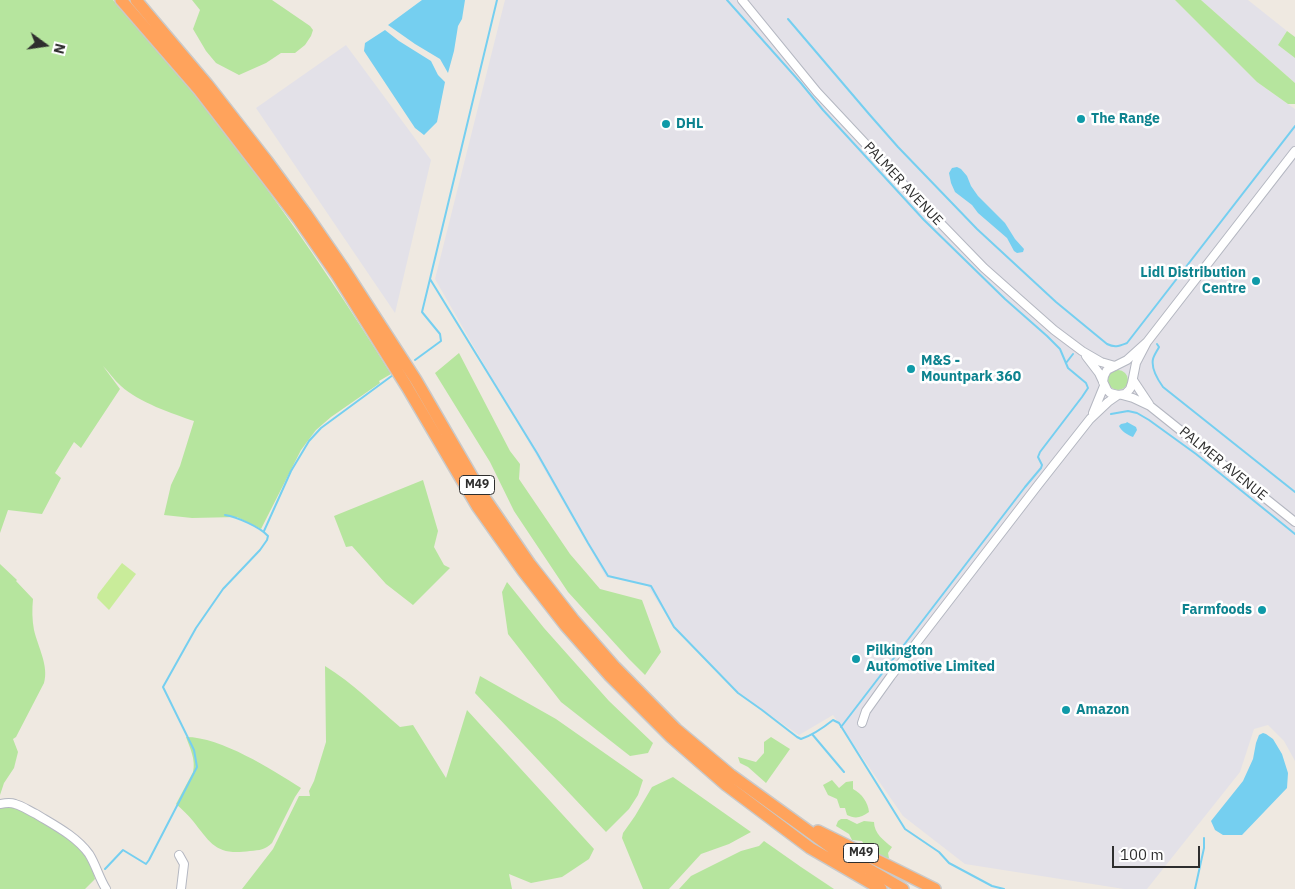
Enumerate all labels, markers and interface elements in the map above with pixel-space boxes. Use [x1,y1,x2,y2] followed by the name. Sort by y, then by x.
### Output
[20,20,70,70] north arrow
[50,42,70,56] text: N
[1091,111,1160,127] place label: The Range
[1075,113,1087,125] marker: The Range
[676,116,703,132] place label: DHL
[660,118,672,130] marker: DHL
[860,139,946,229] street label: PALMER AVENUE
[1140,265,1246,298] place label: Lidl Distribution Centre
[1250,275,1262,287] marker: Lidl Distribution Centre
[921,353,1021,386] place label: M&S - Mountpark 360
[905,363,917,375] marker: M&S - Mountpark 360
[1176,423,1270,505] street label: PALMER AVENUE
[460,476,494,494] road number: M49
[1182,602,1252,618] place label: Farmfoods
[1256,604,1268,616] marker: Farmfoods
[866,643,995,676] place label: Pilkington Automotive Limited
[850,653,862,665] marker: Pilkington Automotive Limited
[1076,702,1129,718] place label: Amazon
[1060,704,1072,716] marker: Amazon
[1115,836,1202,868] scale bar
[844,844,878,862] road number: M49
[1120,845,1164,864] text: 100 m

